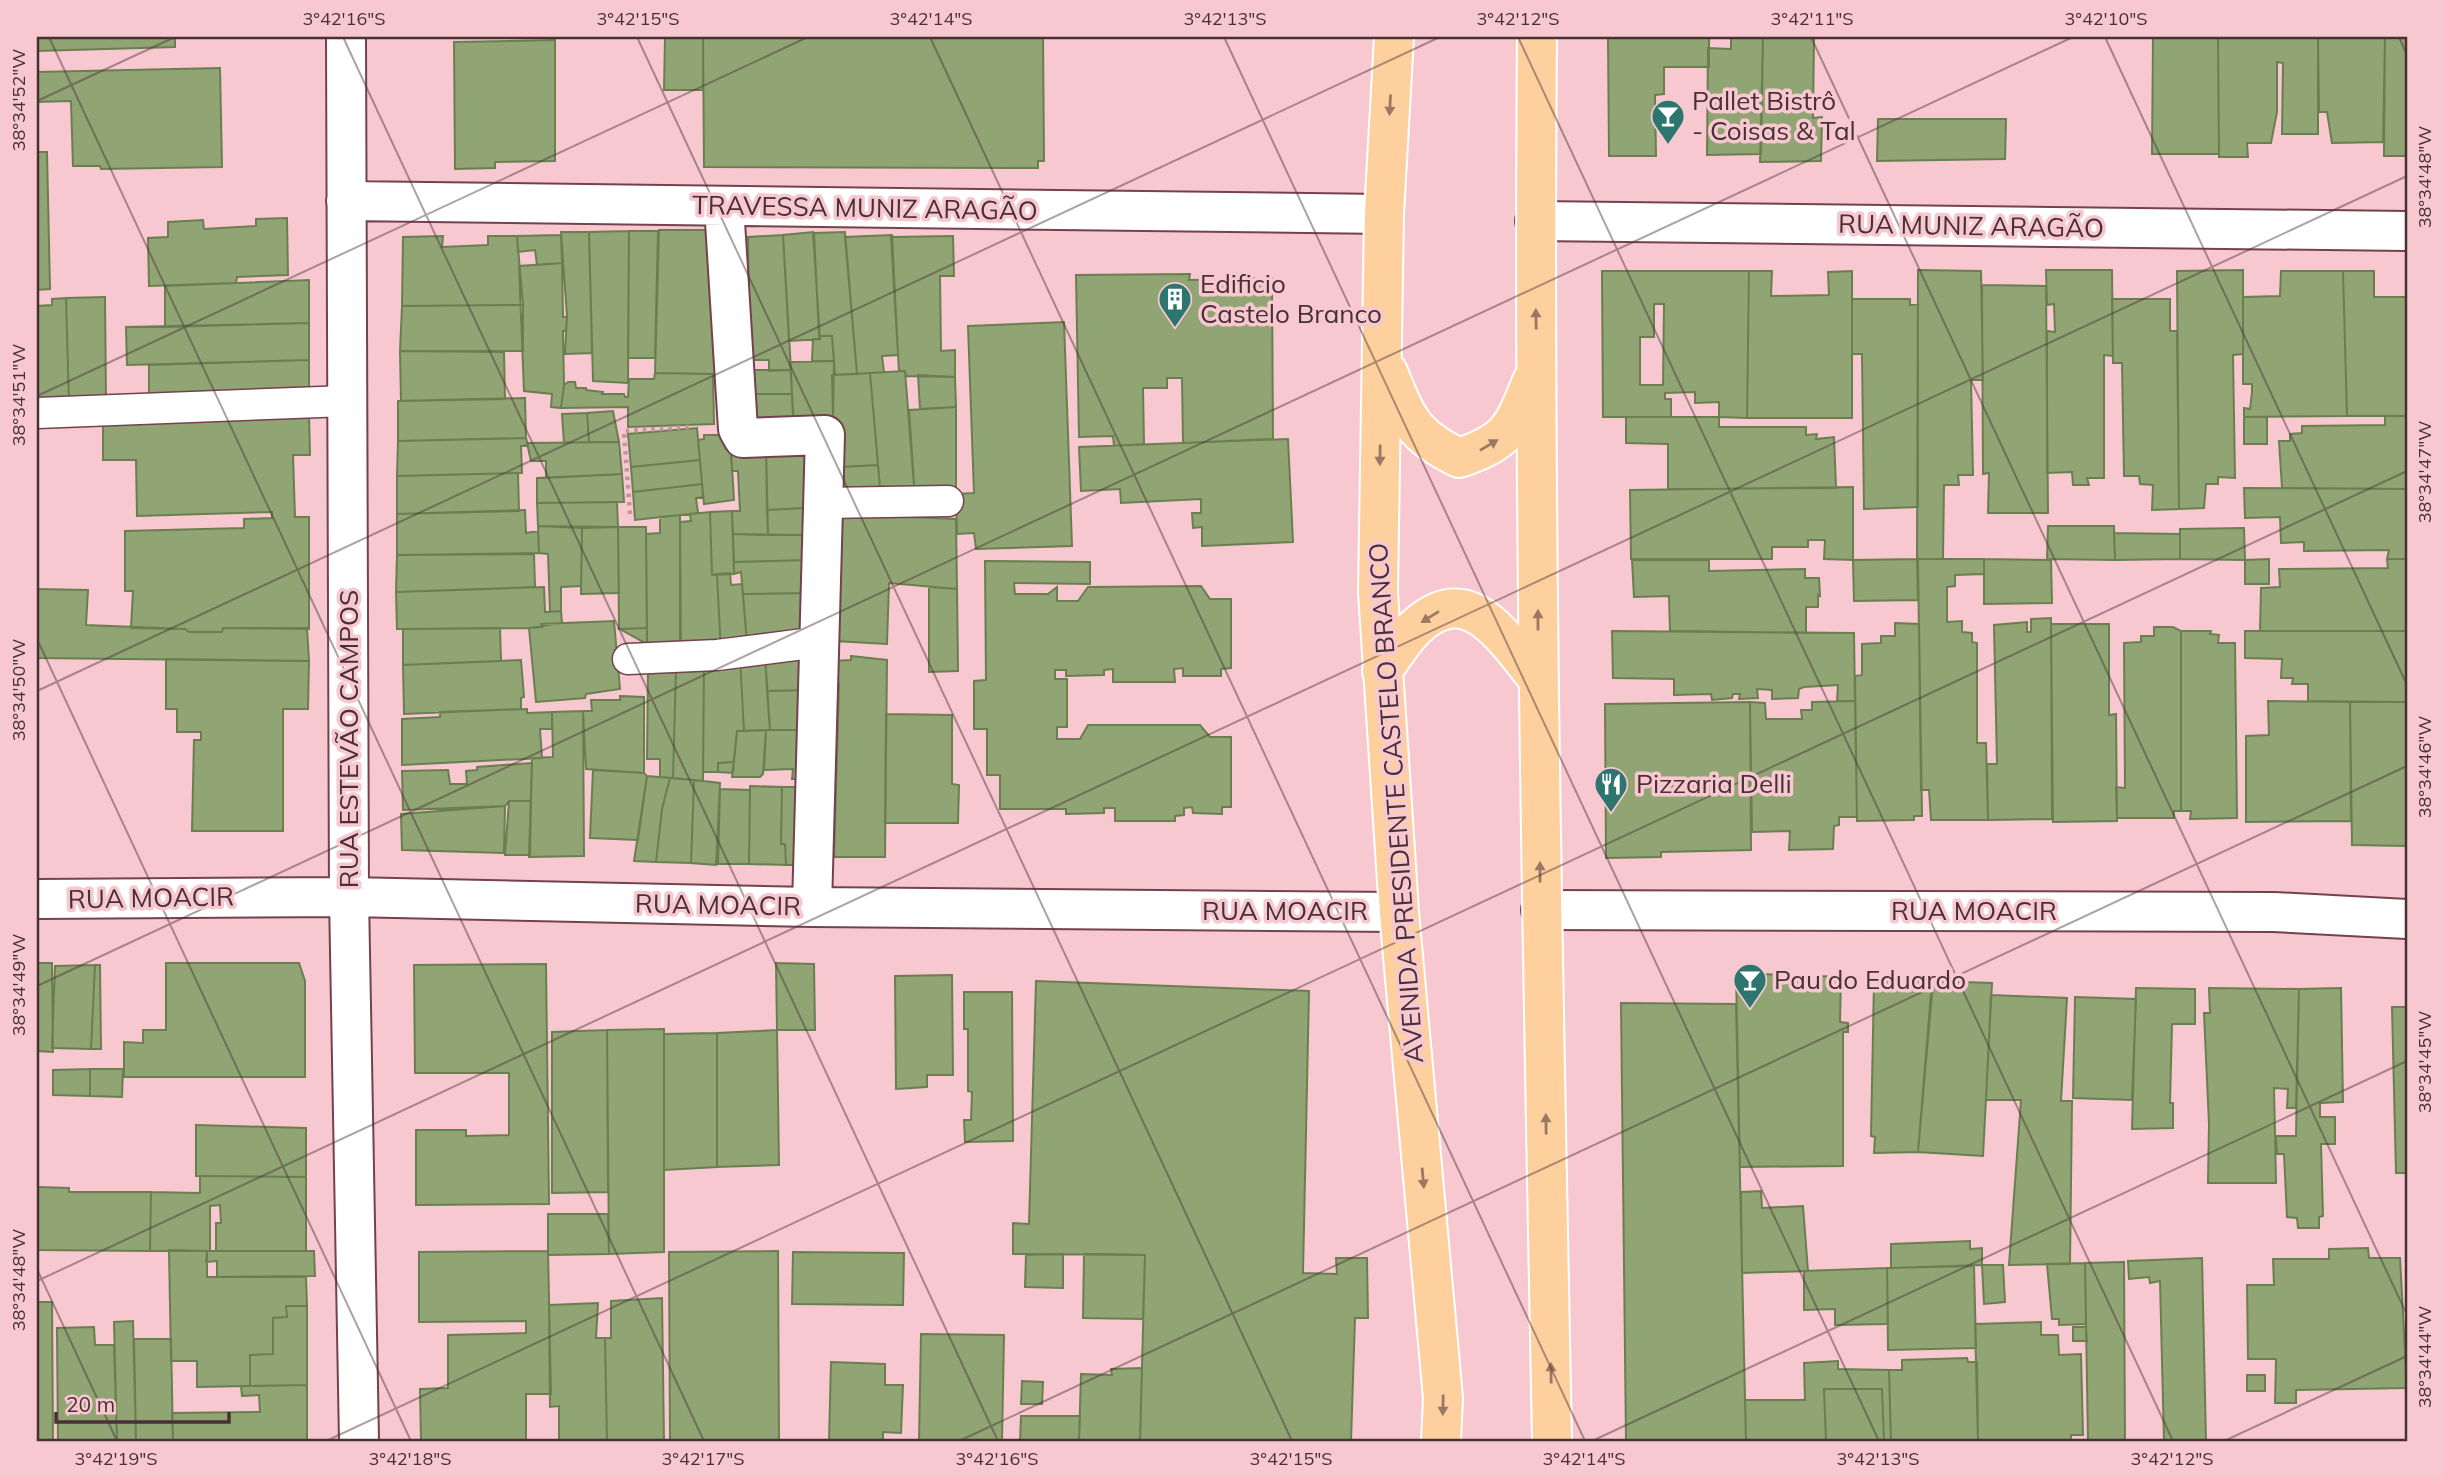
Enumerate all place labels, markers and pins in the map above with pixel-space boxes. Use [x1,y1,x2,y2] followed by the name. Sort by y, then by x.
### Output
[1692,84,1856,147] place label: Pallet Bistrô - Coisas & Tal
[1649,97,1687,146] bar icon: Pallet Bistrô - Coisas & Tal
[1200,267,1382,330] place label: Edificio Castelo Branco
[1156,280,1194,329] building icon: Edificio Castelo Branco
[1592,765,1630,814] restaurant icon: Pizzaria Delli
[1636,767,1792,800] place label: Pizzaria Delli
[1731,961,1769,1010] bar icon: Pau do Eduardo
[1774,963,1966,996] place label: Pau do Eduardo

